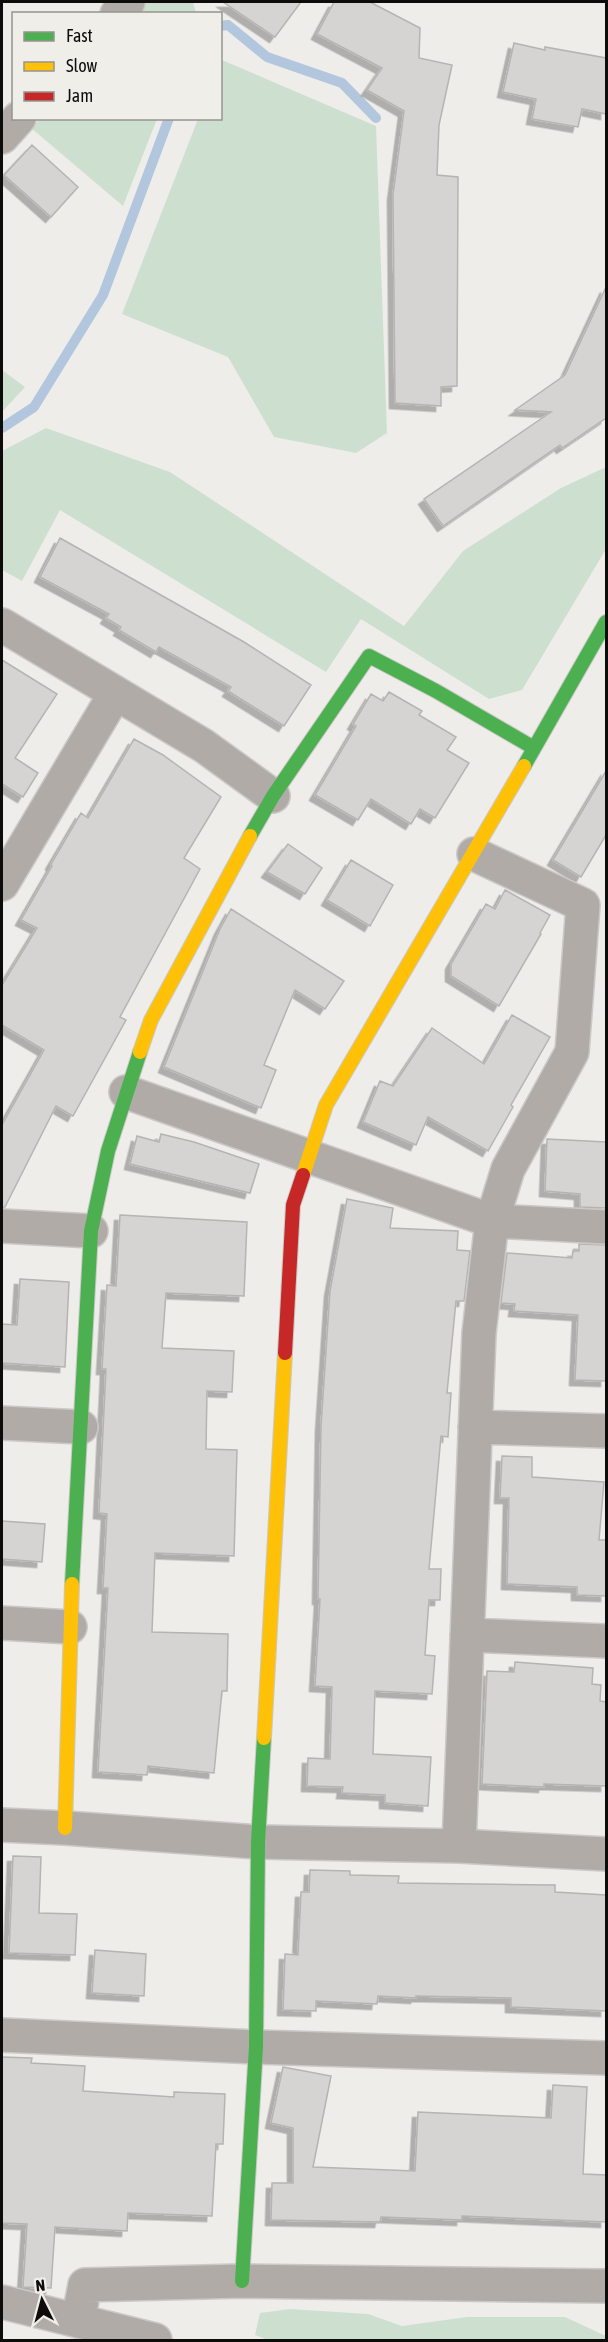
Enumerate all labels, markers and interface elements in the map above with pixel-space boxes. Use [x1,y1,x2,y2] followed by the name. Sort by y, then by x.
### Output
[12,12,222,120] legend
[66,25,93,46] text: Fast
[66,55,97,76] text: Slow
[66,85,93,106] text: Jam
[12,2270,72,2330] north arrow
[35,2276,46,2295] text: N

